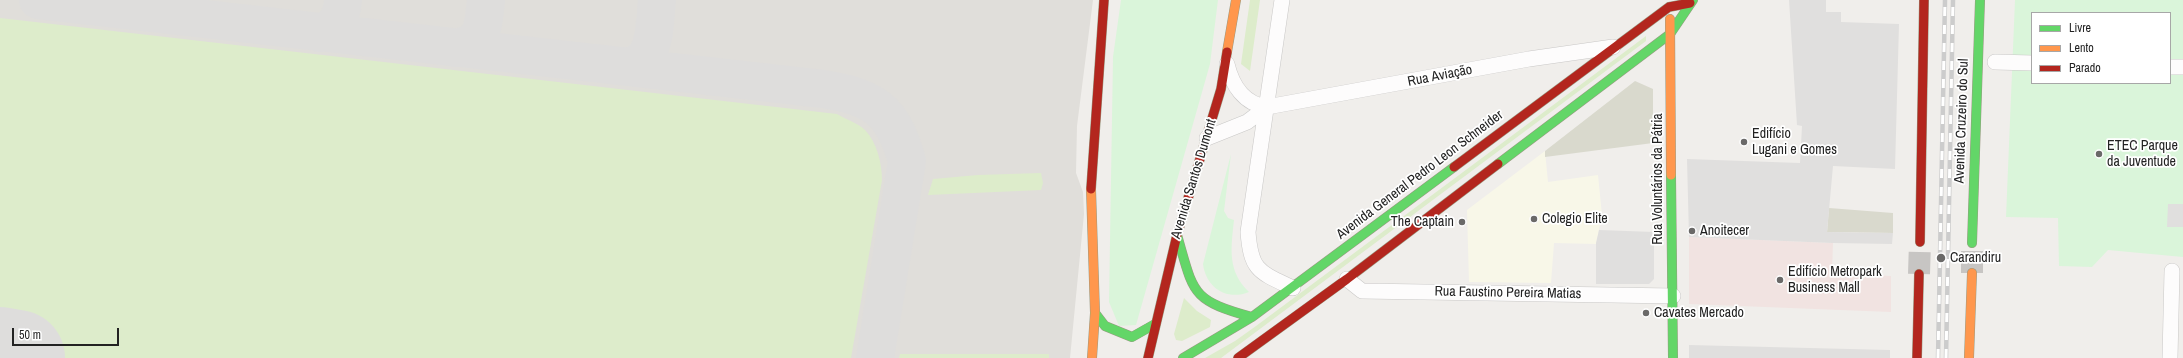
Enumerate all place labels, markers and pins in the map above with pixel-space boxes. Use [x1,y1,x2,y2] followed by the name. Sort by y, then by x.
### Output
[1752,126,1837,158] place label: Edifício Lugani e Gomes
[1739,137,1749,147] marker: Edifício Lugani e Gomes
[2107,138,2178,170] place label: ETEC Parque da Juventude
[2094,149,2104,159] marker: ETEC Parque da Juventude
[1542,211,1608,227] place label: Colegio Elite
[1391,214,1454,230] place label: The Captain
[1529,214,1539,224] marker: Colegio Elite
[1457,217,1467,227] marker: The Captain
[1700,223,1749,239] place label: Anoitecer
[1687,226,1697,236] marker: Anoitecer
[1950,250,2001,266] place label: Carandiru
[1935,252,1947,264] marker: Carandiru
[1788,264,1882,296] place label: Edifício Metropark Business Mall
[1775,275,1785,285] marker: Edifício Metropark Business Mall
[1654,305,1744,321] place label: Cavates Mercado
[1641,308,1651,318] marker: Cavates Mercado

